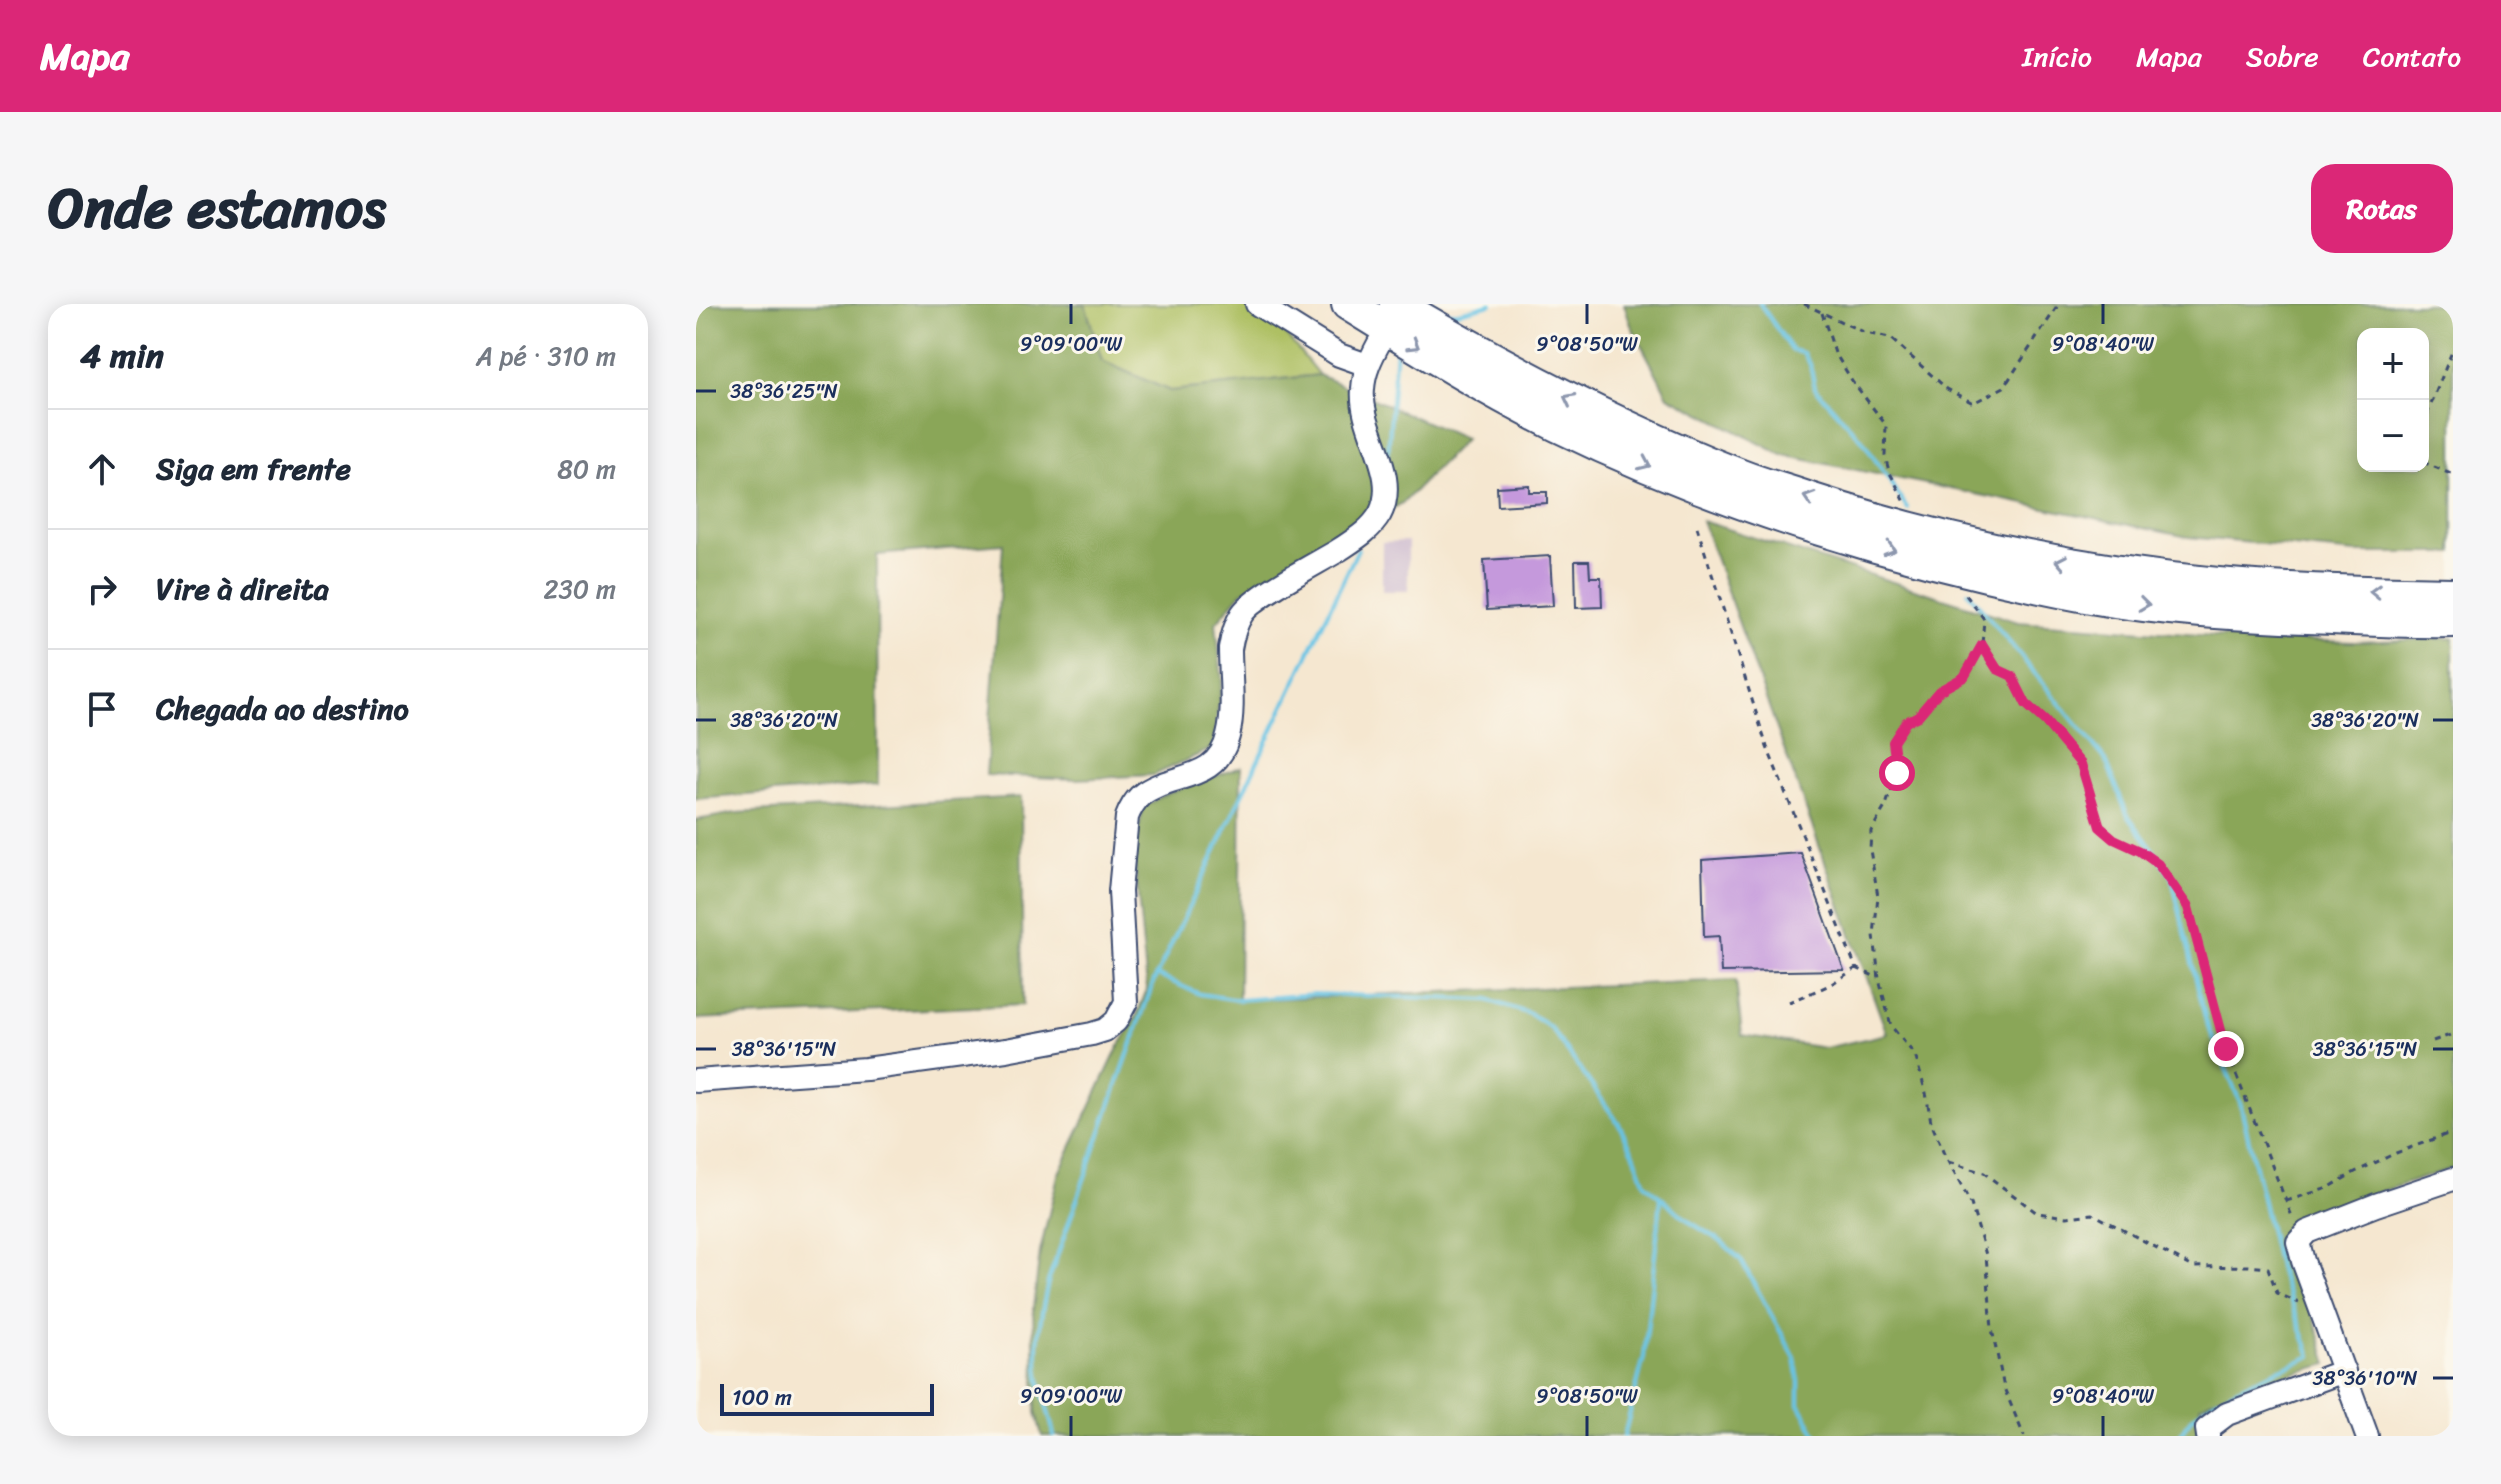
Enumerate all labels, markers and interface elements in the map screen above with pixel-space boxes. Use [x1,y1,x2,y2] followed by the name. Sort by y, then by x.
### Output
[40,23,129,90] text: Mapa
[2022,32,2092,81] text: Início
[2136,32,2202,81] text: Mapa
[2246,32,2319,81] text: Sobre
[2363,32,2461,81] text: Contato
[48,159,386,258] text: Onde estamos
[2311,164,2453,253] button: Rotas
[80,326,164,386] text: 4 min
[1020,327,1123,362] text: 9°09'00"W
[1536,327,1638,362] text: 9°08'50"W
[2052,327,2154,362] text: 9°08'40"W
[2357,328,2429,472] map controls
[2357,328,2429,400] button: +
[476,333,616,379] text: A pé · 310 m
[1405,335,1420,351] one-way arrow
[730,374,838,409] text: 38°36'25"N
[1562,393,1577,409] one-way arrow
[2357,400,2429,472] button: −
[156,442,351,496] text: Siga em frente
[557,446,616,492] text: 80 m
[80,447,124,491] icon: ahead
[1637,454,1651,470] one-way arrow
[1803,491,1816,507] one-way arrow
[1883,540,1897,556] one-way arrow
[2054,554,2068,571] one-way arrow
[156,562,329,616] text: Vire à direita
[544,566,616,612] text: 230 m
[80,567,124,611] icon: right
[2368,583,2381,600] one-way arrow
[2137,595,2151,612] one-way arrow
[156,682,409,736] text: Chegada ao destino
[80,687,124,731] icon: arrive
[730,703,838,738] text: 38°36'20"N
[2311,703,2419,738] text: 38°36'20"N
[1879,755,1915,791] route start
[2208,1031,2244,1067] route end
[732,1032,836,1067] text: 38°36'15"N
[2313,1032,2417,1067] text: 38°36'15"N
[2313,1361,2418,1396] text: 38°36'10"N
[732,1378,792,1417] text: 100 m
[1020,1379,1123,1414] text: 9°09'00"W
[1536,1379,1638,1414] text: 9°08'50"W
[2052,1379,2154,1414] text: 9°08'40"W
[720,1380,934,1416] scale bar

